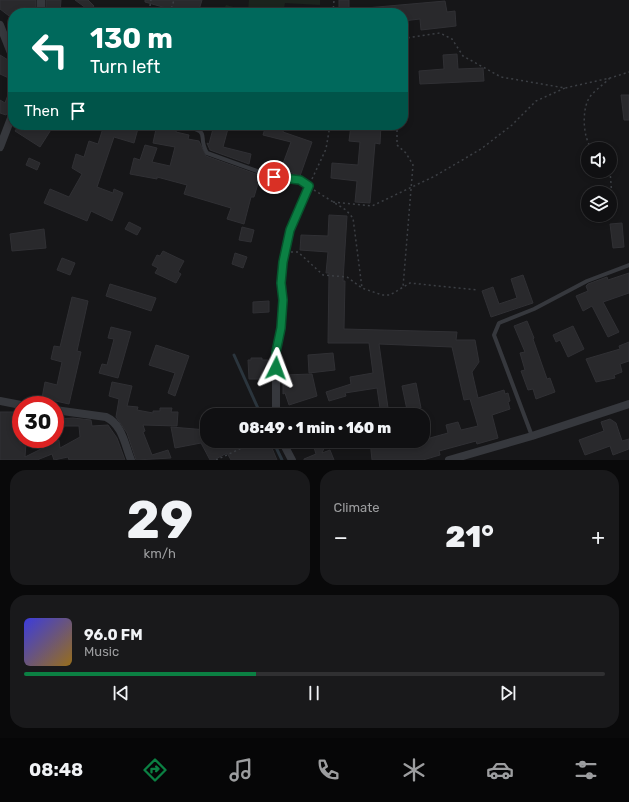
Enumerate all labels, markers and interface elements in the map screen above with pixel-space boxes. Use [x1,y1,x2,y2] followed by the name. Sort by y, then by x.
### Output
[90,22,173,55] text: 130 m
[24,24,76,76] icon: left
[90,56,160,78] text: Turn left
[67,100,89,122] icon: arrive
[24,102,59,120] text: Then
[581,142,617,222] map controls
[581,142,617,178] button: sound
[257,160,291,194] pin
[263,166,285,188] icon: arrive
[581,186,617,222] button: layers
[255,347,297,389] position arrow
[12,396,64,448] speed limit sign: 30
[239,419,391,437] text: 08:49 · 1 min · 160 m
[126,489,193,551] text: 29
[334,500,380,515] text: Climate
[445,519,494,555] text: 21°
[334,524,348,551] text: −
[591,524,605,551] text: +
[144,546,176,561] text: km/h
[84,626,143,644] text: 96.0 FM
[84,644,119,659] text: Music
[110,682,132,704] icon: previous
[303,682,325,704] icon: pause
[497,682,519,704] icon: next
[141,756,169,784] icon: directions
[227,756,255,784] icon: music
[314,756,342,784] icon: phone
[400,756,428,784] icon: climate
[486,756,514,784] icon: car
[572,756,600,784] icon: filters
[29,759,83,781] text: 08:48

